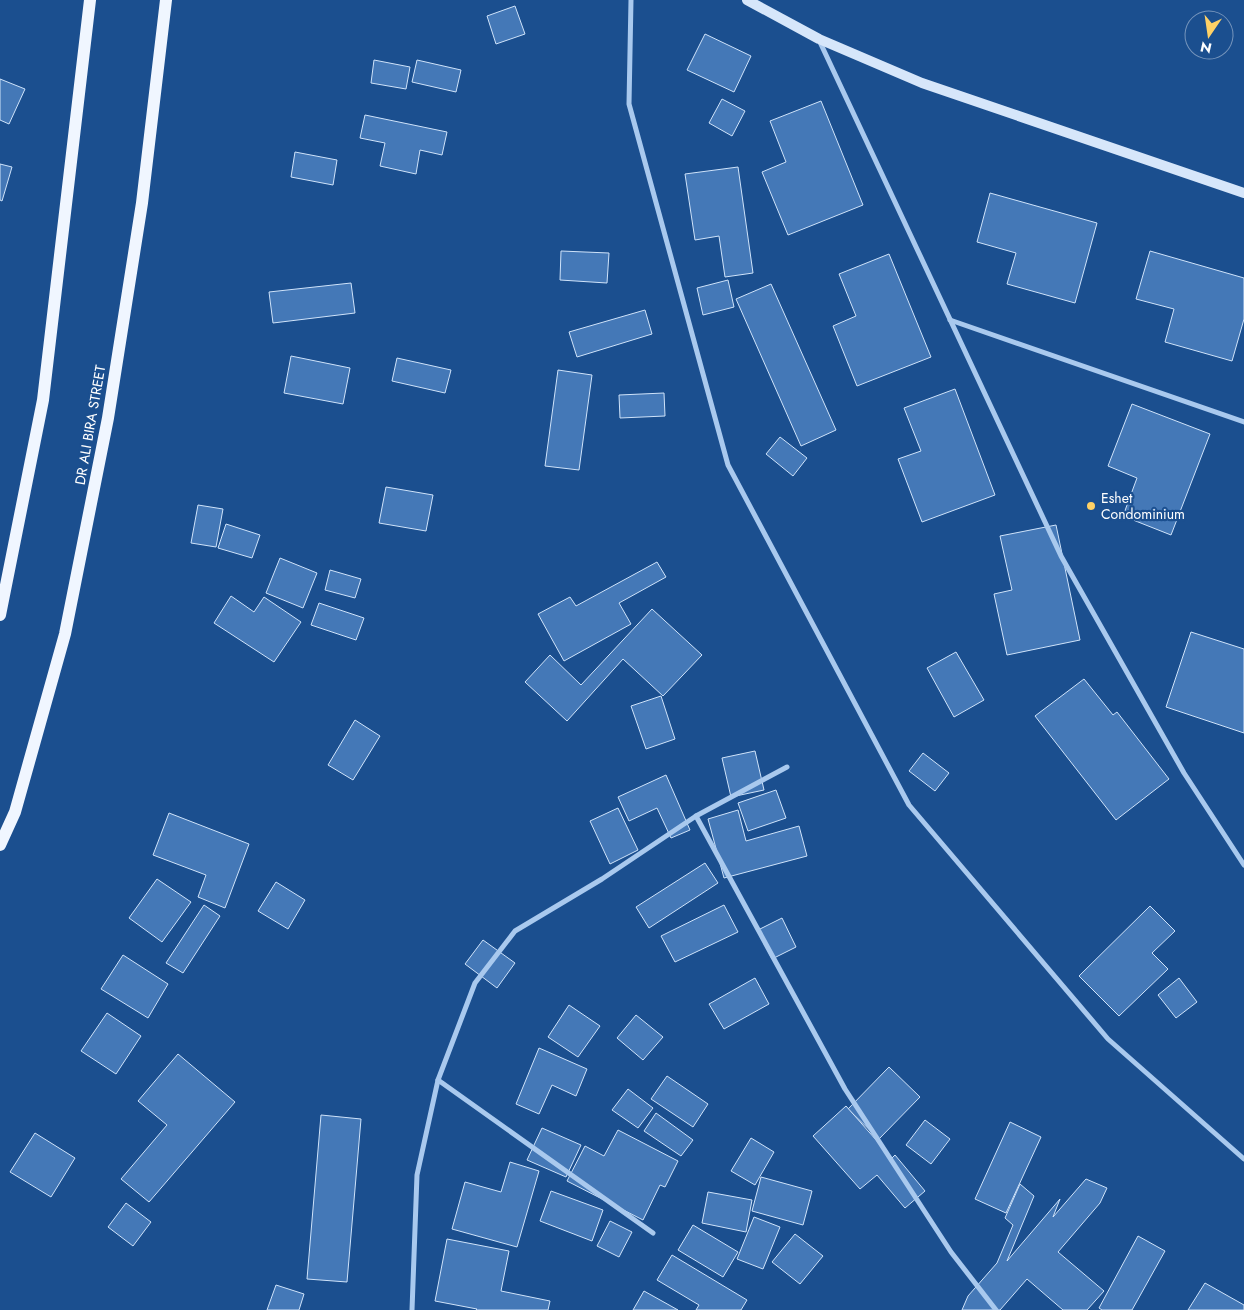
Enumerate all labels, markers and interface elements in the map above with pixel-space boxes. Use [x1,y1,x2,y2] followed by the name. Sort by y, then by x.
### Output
[1184,10,1234,60] north arrow
[1198,37,1214,59] text: N
[70,363,110,486] street label: DR ALI BIRA STREET
[1101,488,1185,524] place label: Eshet Condominium
[1085,500,1097,512] marker: Eshet Condominium

